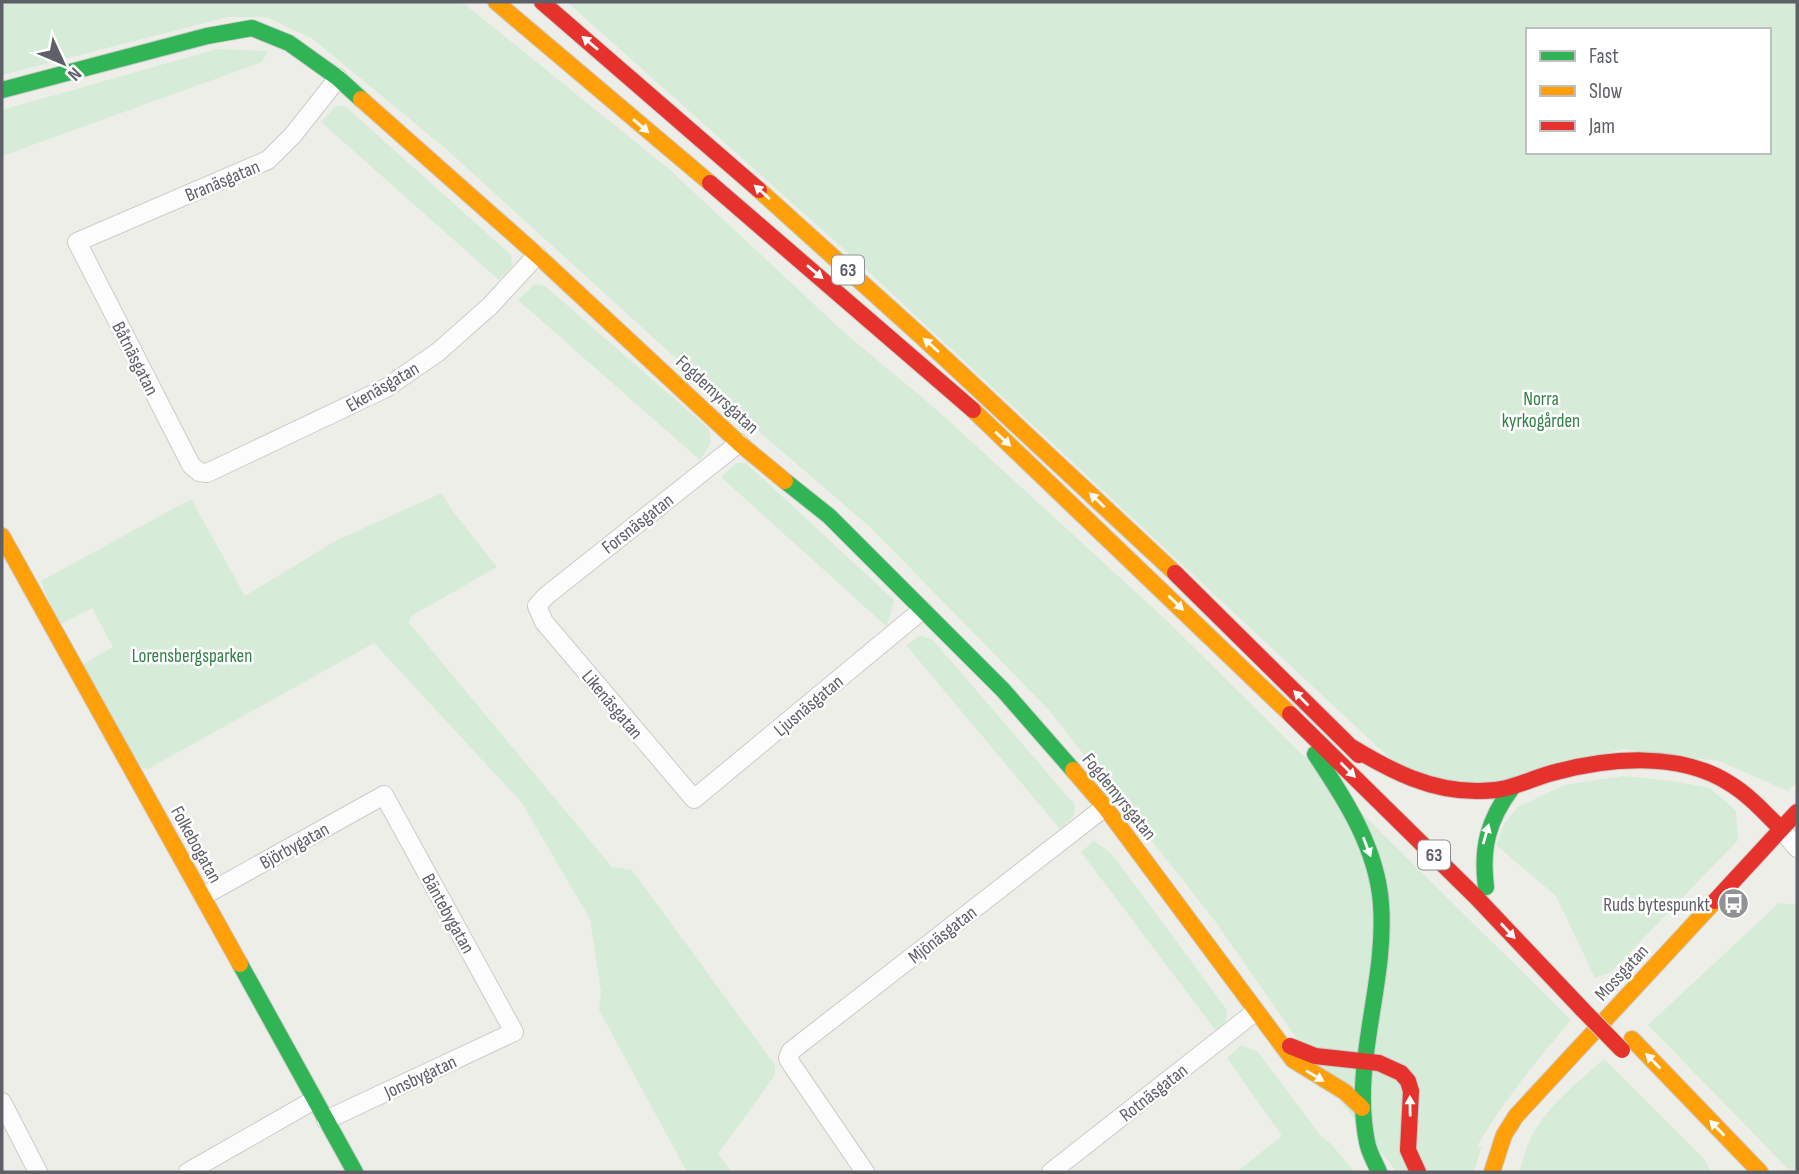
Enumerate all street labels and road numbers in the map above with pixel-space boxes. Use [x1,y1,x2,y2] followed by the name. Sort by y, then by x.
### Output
[182,155,263,207] street label: Branäsgatan
[832,256,864,284] road number: 63
[106,318,163,399] street label: Båtnäsgatan
[671,351,763,439] street label: Fogdemyrsgatan
[342,357,423,417] street label: Ekenäsgatan
[597,489,678,559] street label: Forsnäsgatan
[576,666,647,744] street label: Likenäsgatan
[770,670,848,742] street label: Ljusnäsgatan
[1077,749,1161,845] street label: Fogdemyrsgatan
[165,802,226,887] street label: Folkebogatan
[256,818,333,875] street label: Björbygatan
[1418,840,1450,870] road number: 63
[416,870,479,958] street label: Bäntebygatan
[904,901,982,969] street label: Mjönäsgatan
[1590,940,1654,1006] street label: Mossgatan
[380,1051,460,1105] street label: Jonsbygatan
[1115,1059,1193,1127] street label: Rotnäsgatan

